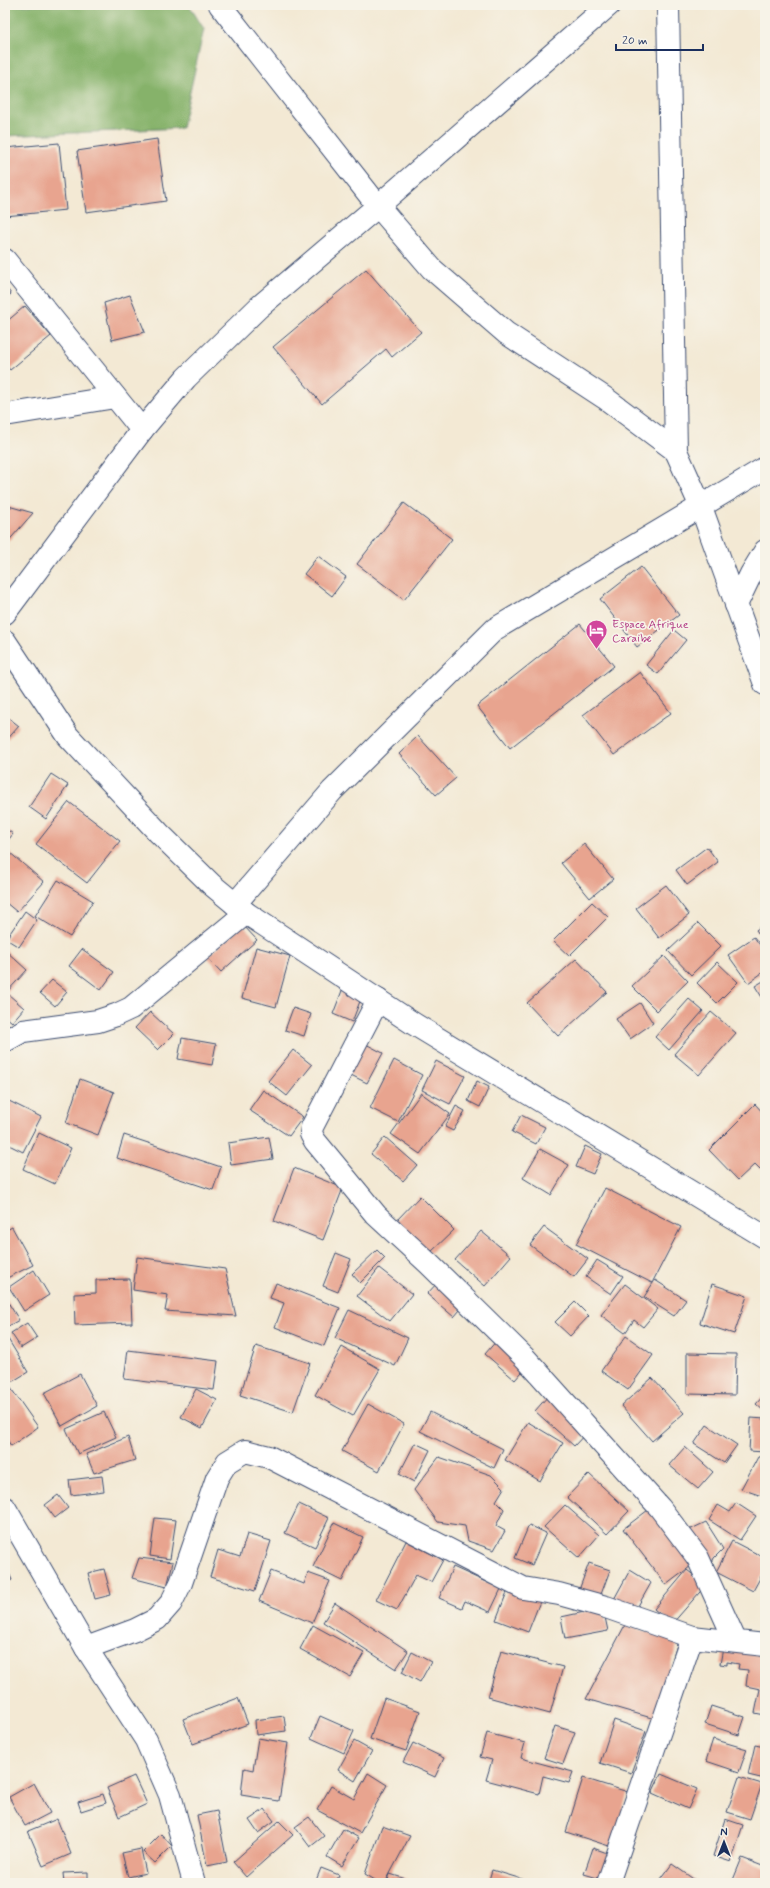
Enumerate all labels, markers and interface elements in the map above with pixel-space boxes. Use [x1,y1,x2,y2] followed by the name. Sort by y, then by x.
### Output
[616,26,703,52] scale bar
[622,33,648,49] text: 20 m
[612,617,689,647] place label: Espace Afrique Caraibe
[583,618,609,651] hotel icon: Espace Afrique Caraibe
[704,1822,744,1862] north arrow
[720,1826,728,1840] text: N

